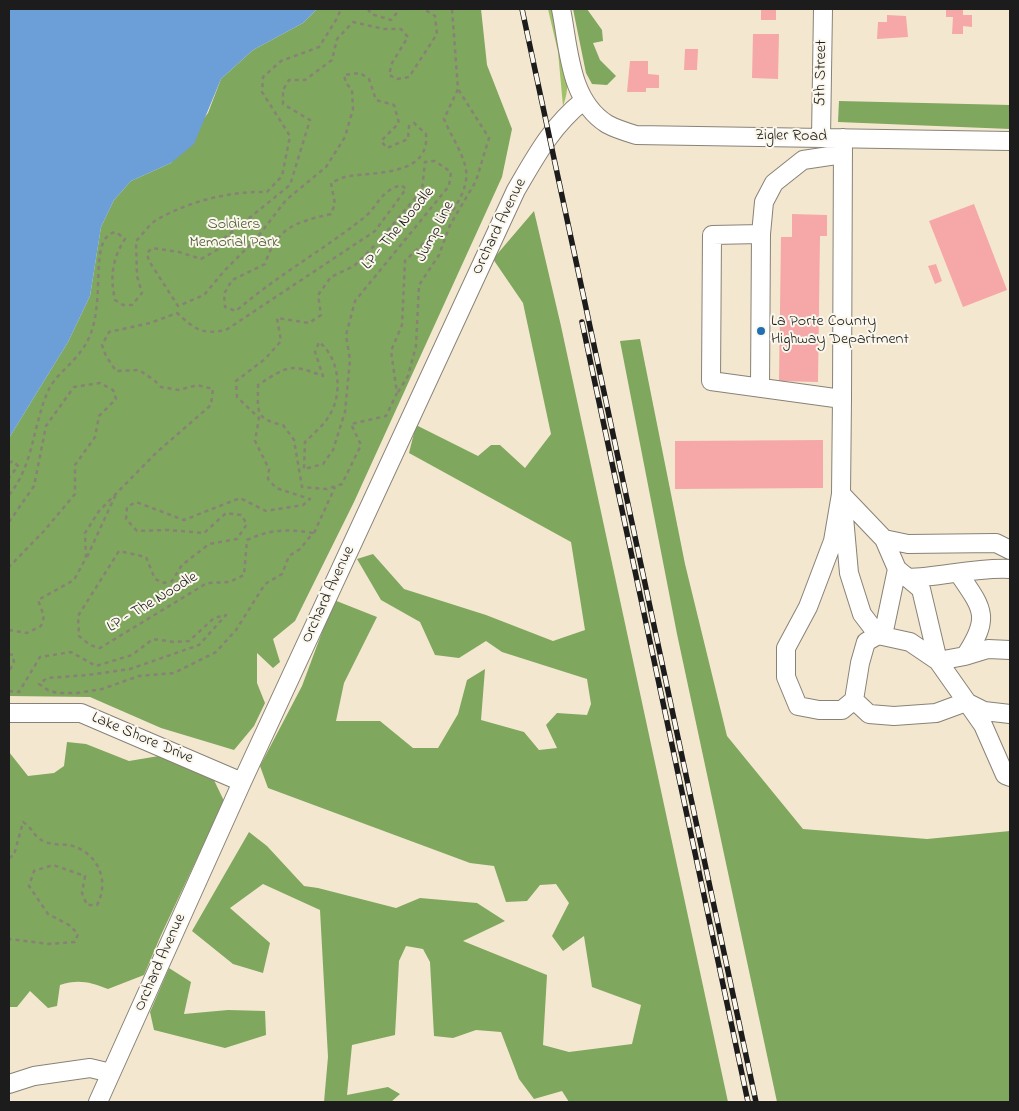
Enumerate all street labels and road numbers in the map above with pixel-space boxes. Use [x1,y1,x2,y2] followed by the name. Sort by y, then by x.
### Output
[812,40,832,106] street label: 5th Street
[755,127,827,147] street label: Zigler Road
[468,176,532,278] street label: Orchard Avenue
[359,184,439,274] street label: LP - The Noodle
[412,198,460,266] street label: Jump Line
[298,544,360,646] street label: Orchard Avenue
[104,568,202,638] street label: LP - The Noodle
[88,709,196,769] street label: Lake Shore Drive
[131,911,191,1015] street label: Orchard Avenue

